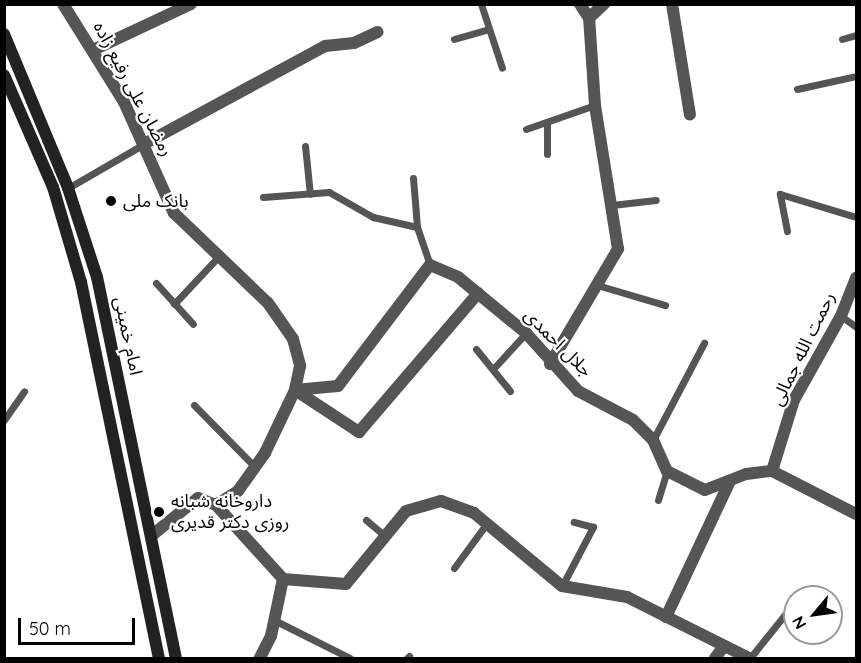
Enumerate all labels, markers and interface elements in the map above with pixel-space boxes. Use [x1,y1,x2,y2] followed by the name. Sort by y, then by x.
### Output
[88,18,178,160] street label: رمضان علی رفیع زاده
[123,190,188,212] place label: بانک ملی
[104,194,118,208] marker: بانک ملی
[766,289,840,409] street label: رحمت الله جمالی
[109,295,147,377] street label: امام خمینی
[519,304,597,382] street label: جلال احمدی
[171,491,289,534] place label: داروخانه شبانه روزی دکتر قدیری
[152,505,166,519] marker: داروخانه شبانه روزی دکتر قدیری
[783,585,843,645] north arrow
[21,606,138,644] scale bar
[787,613,811,633] text: N
[29,617,71,640] text: 50 m

